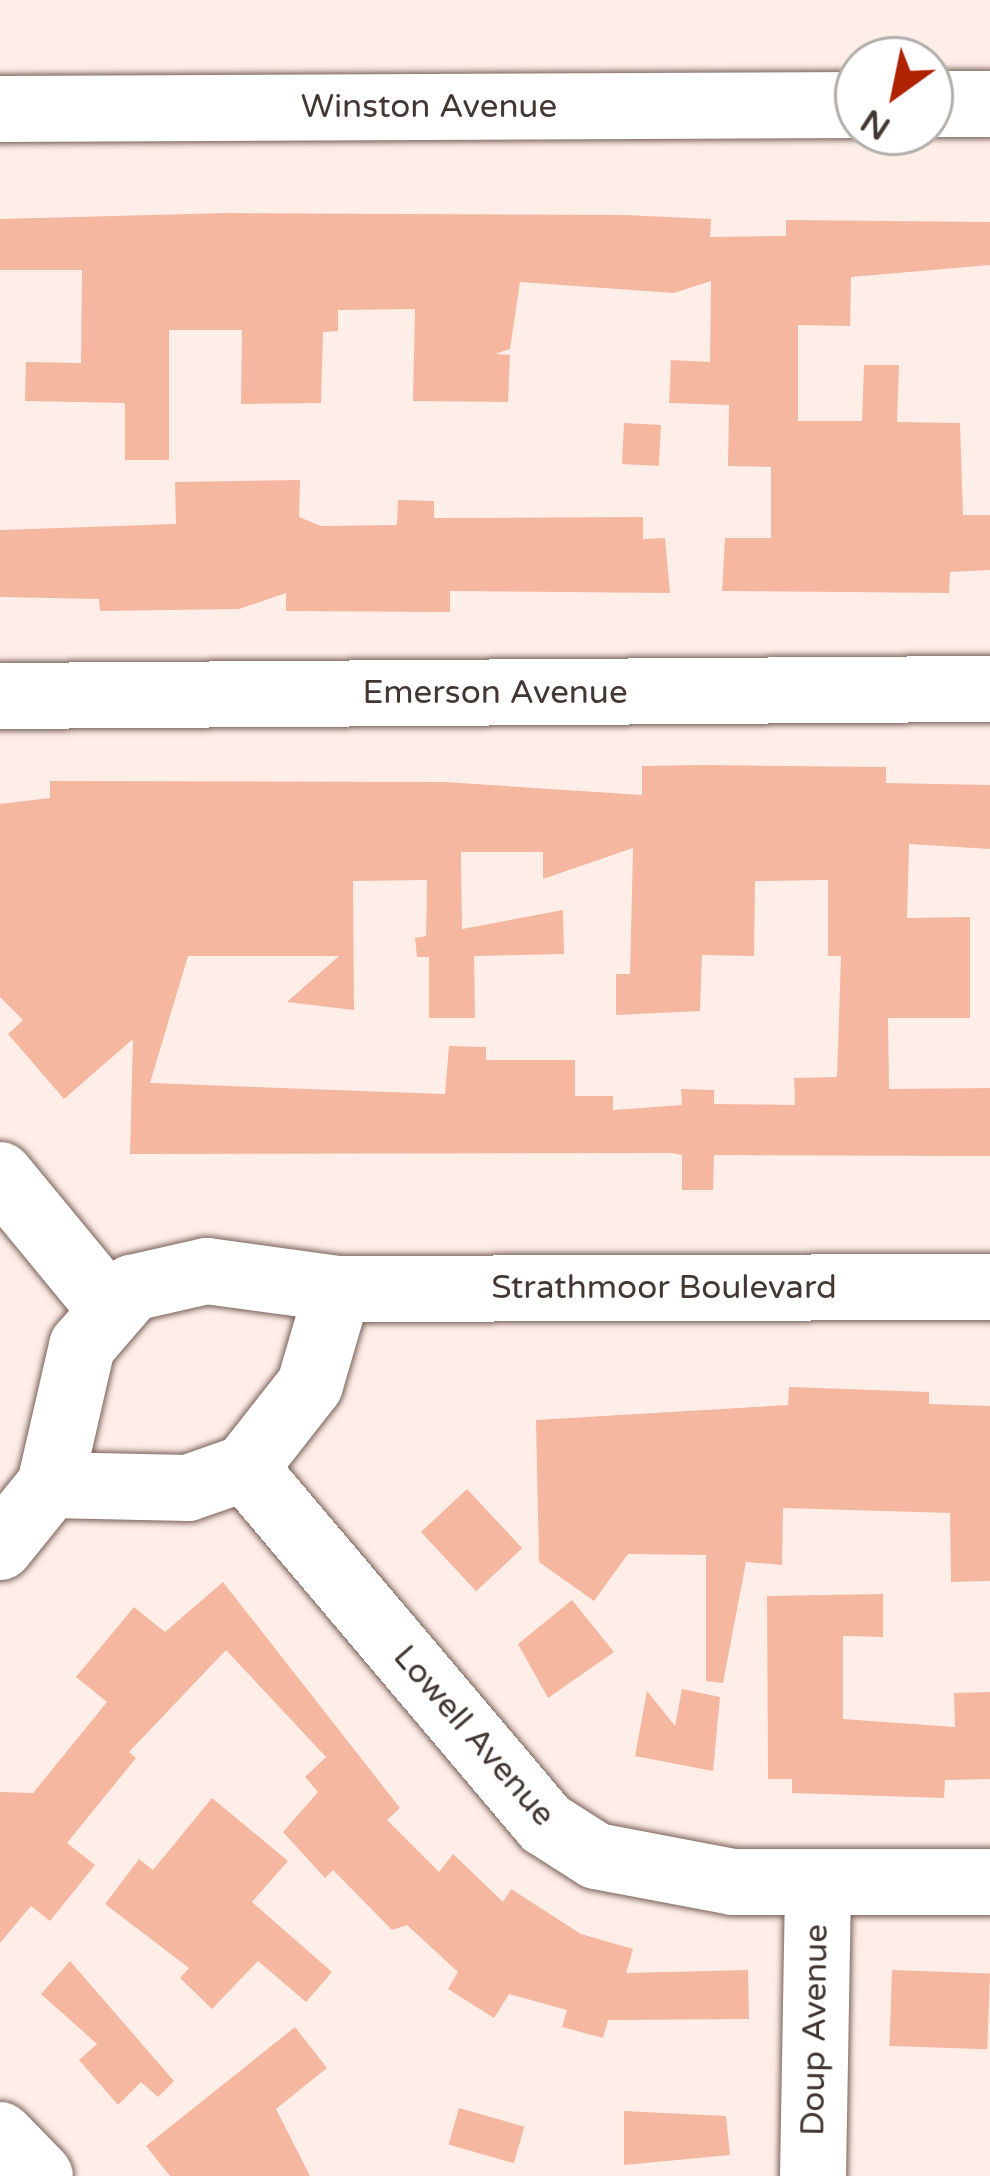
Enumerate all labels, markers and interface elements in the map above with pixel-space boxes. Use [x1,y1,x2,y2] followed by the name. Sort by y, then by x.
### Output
[834,36,954,156] north arrow
[301,87,557,127] street label: Winston Avenue
[854,101,897,148] text: N
[362,673,628,713] street label: Emerson Avenue
[491,1268,837,1308] street label: Strathmoor Boulevard
[385,1638,563,1834] street label: Lowell Avenue
[793,1924,837,2136] street label: Doup Avenue

